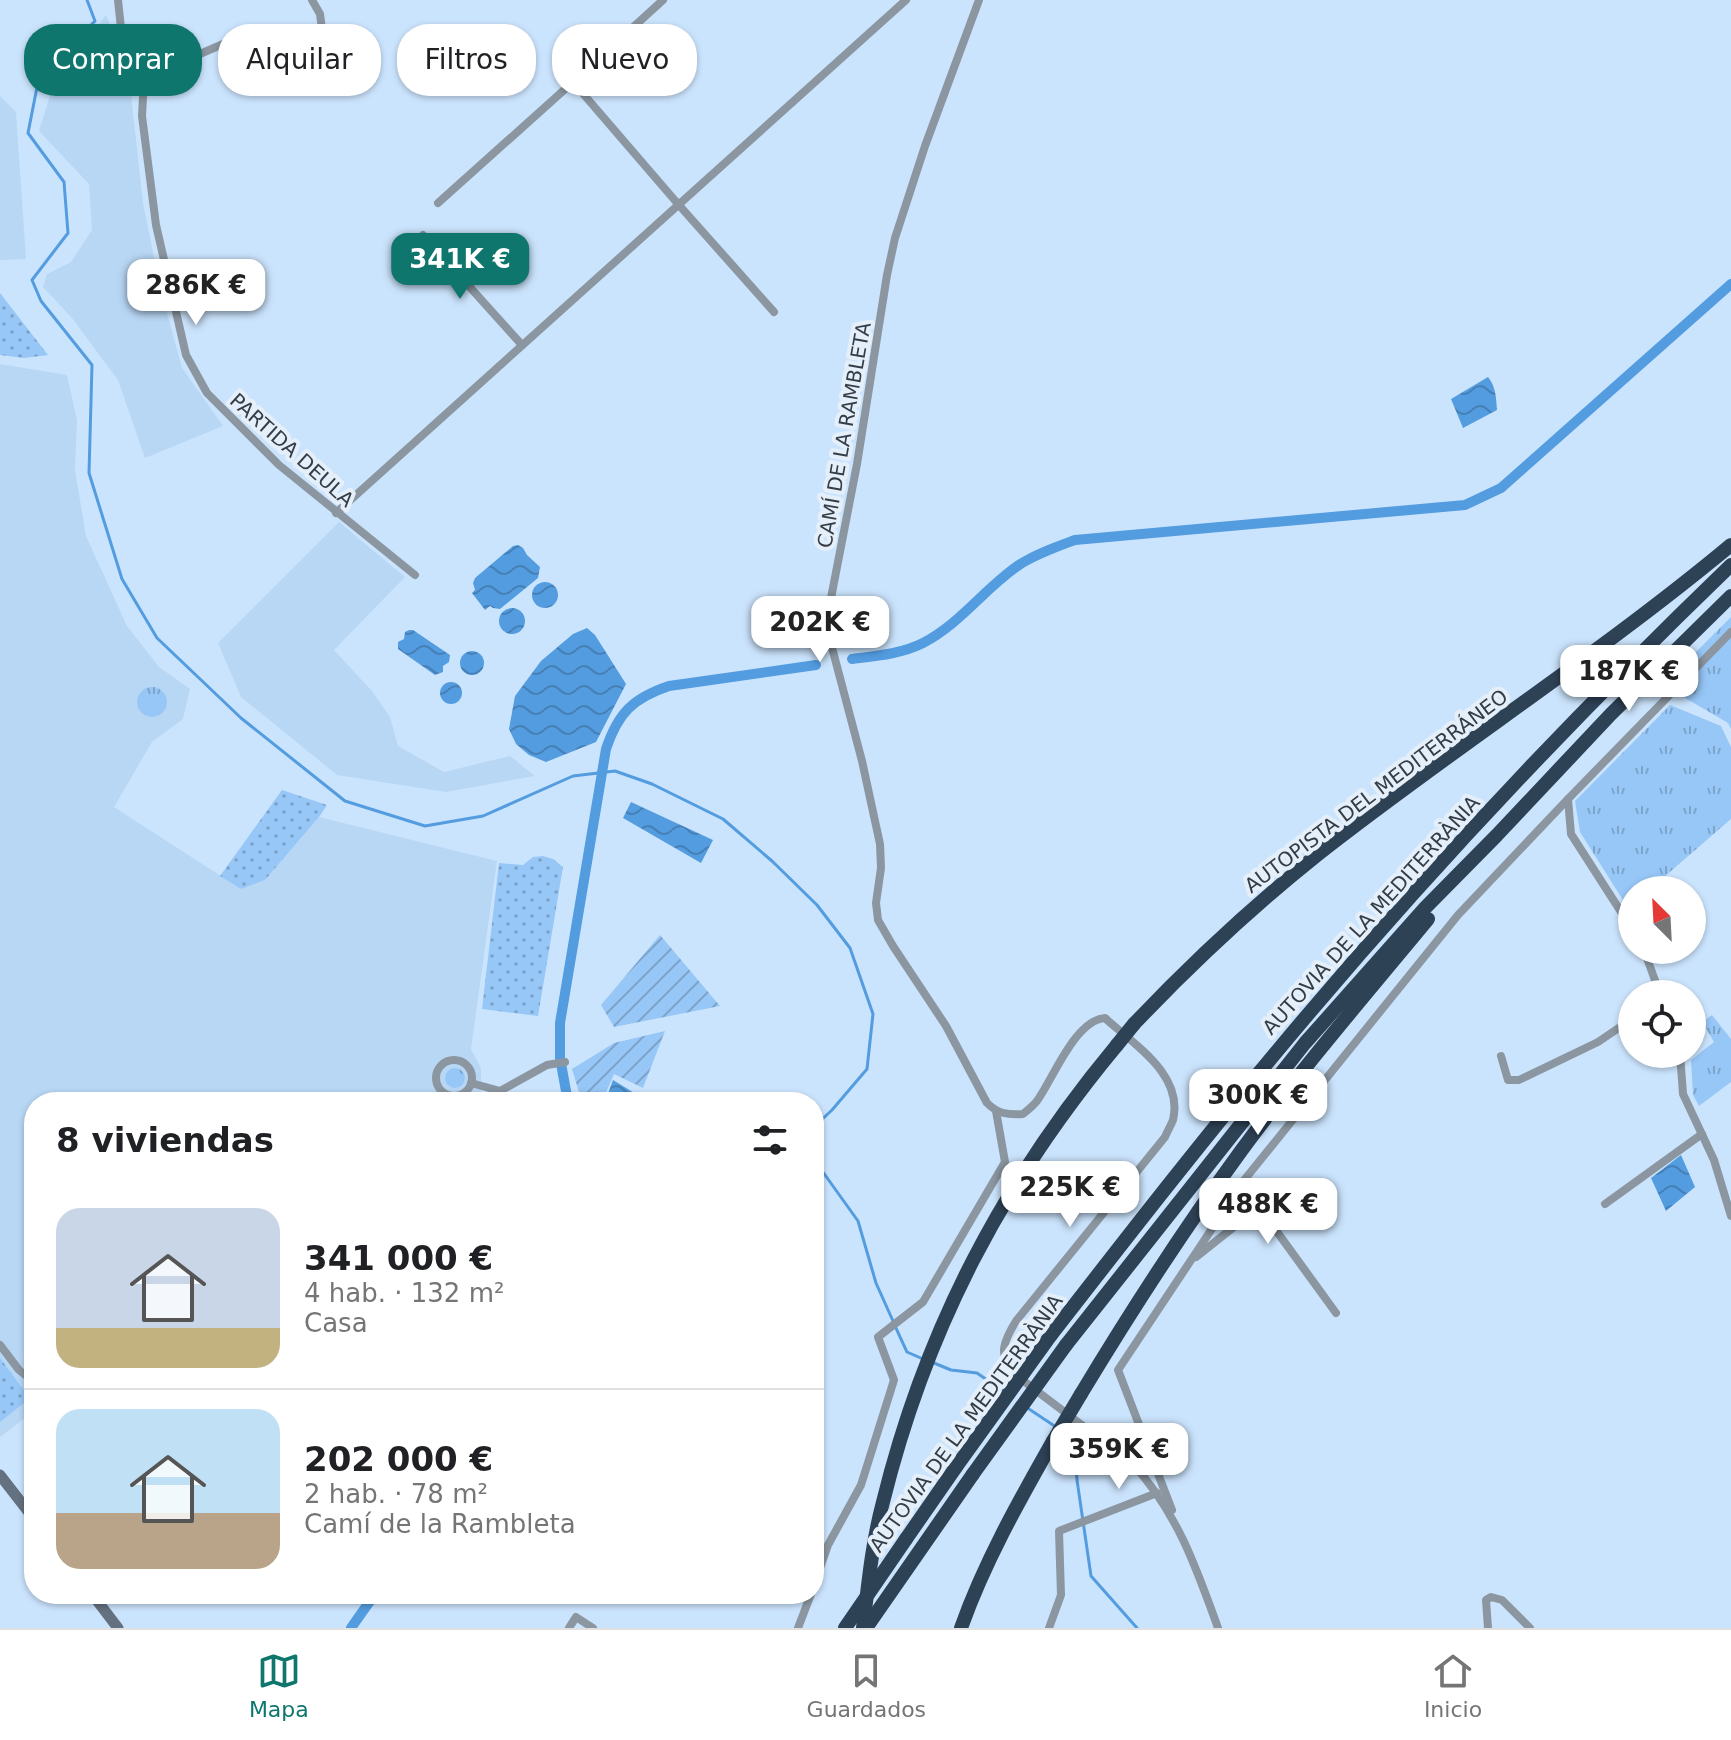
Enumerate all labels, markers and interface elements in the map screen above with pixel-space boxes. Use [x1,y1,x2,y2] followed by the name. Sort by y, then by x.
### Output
[24,24,202,96] chip: Comprar
[218,24,381,96] chip: Alquilar
[397,24,536,96] chip: Filtros
[552,24,697,96] chip: Nuevo
[395,233,525,301] pin: 341K €
[409,244,511,274] text: 341K €
[131,259,261,327] pin: 286K €
[145,270,247,300] text: 286K €
[812,320,876,550] street label: CAMÍ DE LA RAMBLETA
[225,388,359,512] street label: PARTIDA DEULA
[755,596,885,664] pin: 202K €
[769,607,871,637] text: 202K €
[1564,645,1694,713] pin: 187K €
[1578,656,1680,686] text: 187K €
[1240,684,1512,898] street label: AUTOPISTA DEL MEDITERRÁNEO
[1257,790,1485,1039] street label: AUTOVIA DE LA MEDITERRÀNIA
[1618,876,1706,964] north arrow
[1618,876,1706,1068] map controls
[1618,980,1706,1068] button: locate
[1193,1069,1323,1137] pin: 300K €
[1207,1080,1309,1110] text: 300K €
[748,1118,792,1162] icon: filters
[56,1120,274,1160] text: 8 viviendas
[1005,1161,1135,1229] pin: 225K €
[1019,1172,1121,1202] text: 225K €
[1203,1178,1333,1246] pin: 488K €
[1217,1189,1319,1219] text: 488K €
[304,1238,493,1278] text: 341 000 €
[120,1240,216,1336] icon: home
[304,1278,504,1308] text: 4 hab. · 132 m²
[864,1289,1068,1557] street label: AUTOVIA DE LA MEDITERRÀNIA
[304,1308,368,1338] text: Casa
[1054,1423,1184,1491] pin: 359K €
[1068,1434,1170,1464] text: 359K €
[304,1439,493,1479] text: 202 000 €
[120,1441,216,1537] icon: home
[304,1479,488,1509] text: 2 hab. · 78 m²
[304,1509,576,1539] text: Camí de la Rambleta
[249,1649,309,1722] tab: Mapa
[807,1649,926,1722] tab: Guardados
[1424,1649,1482,1722] tab: Inicio

